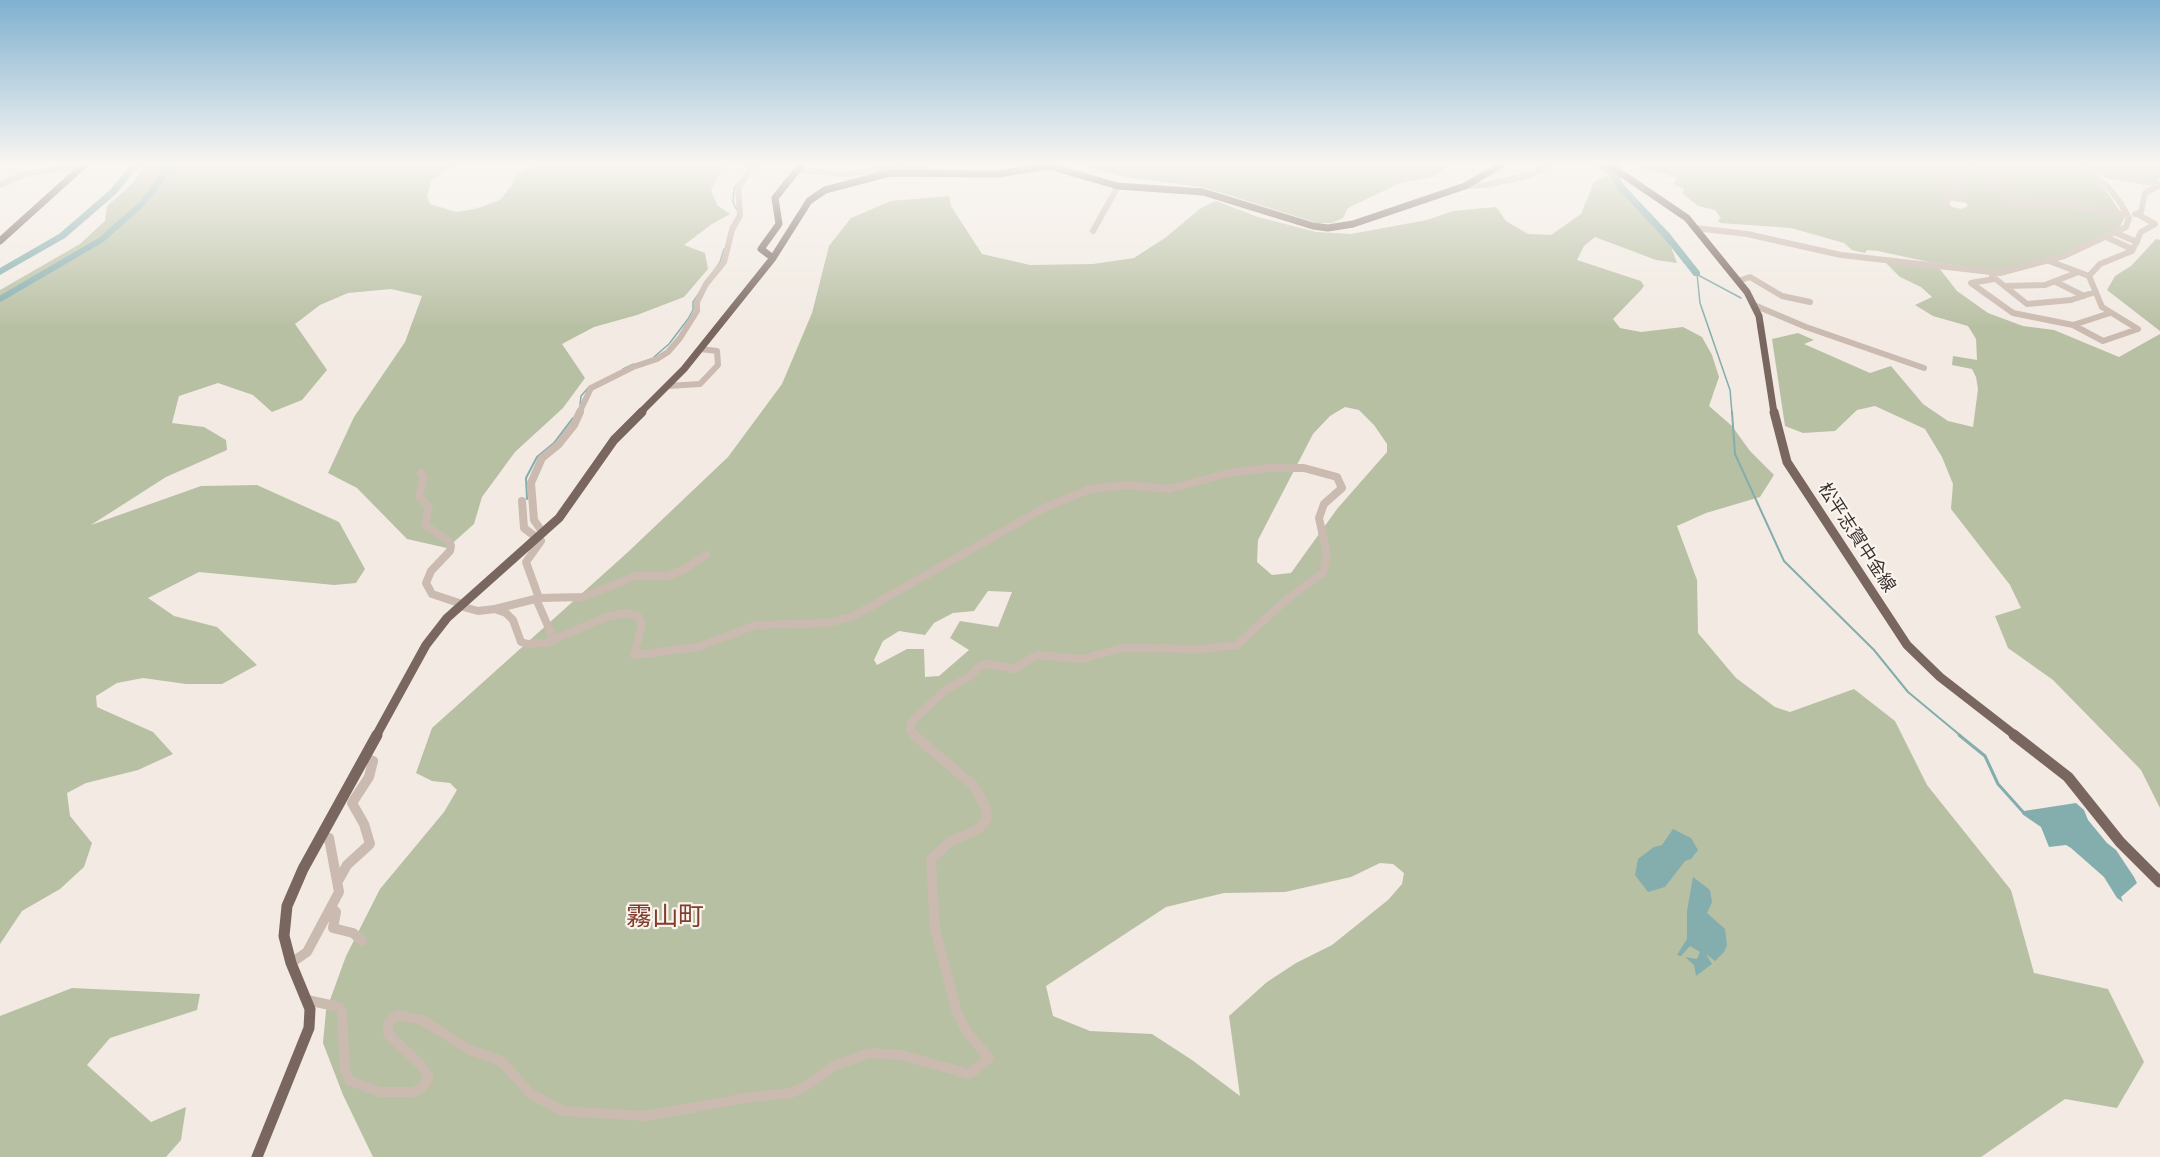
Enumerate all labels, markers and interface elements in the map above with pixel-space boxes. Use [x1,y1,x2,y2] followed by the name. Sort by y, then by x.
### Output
[1813,479,1899,597] street label: 松平志賀中金線
[626,902,704,934] district label: 霧山町

